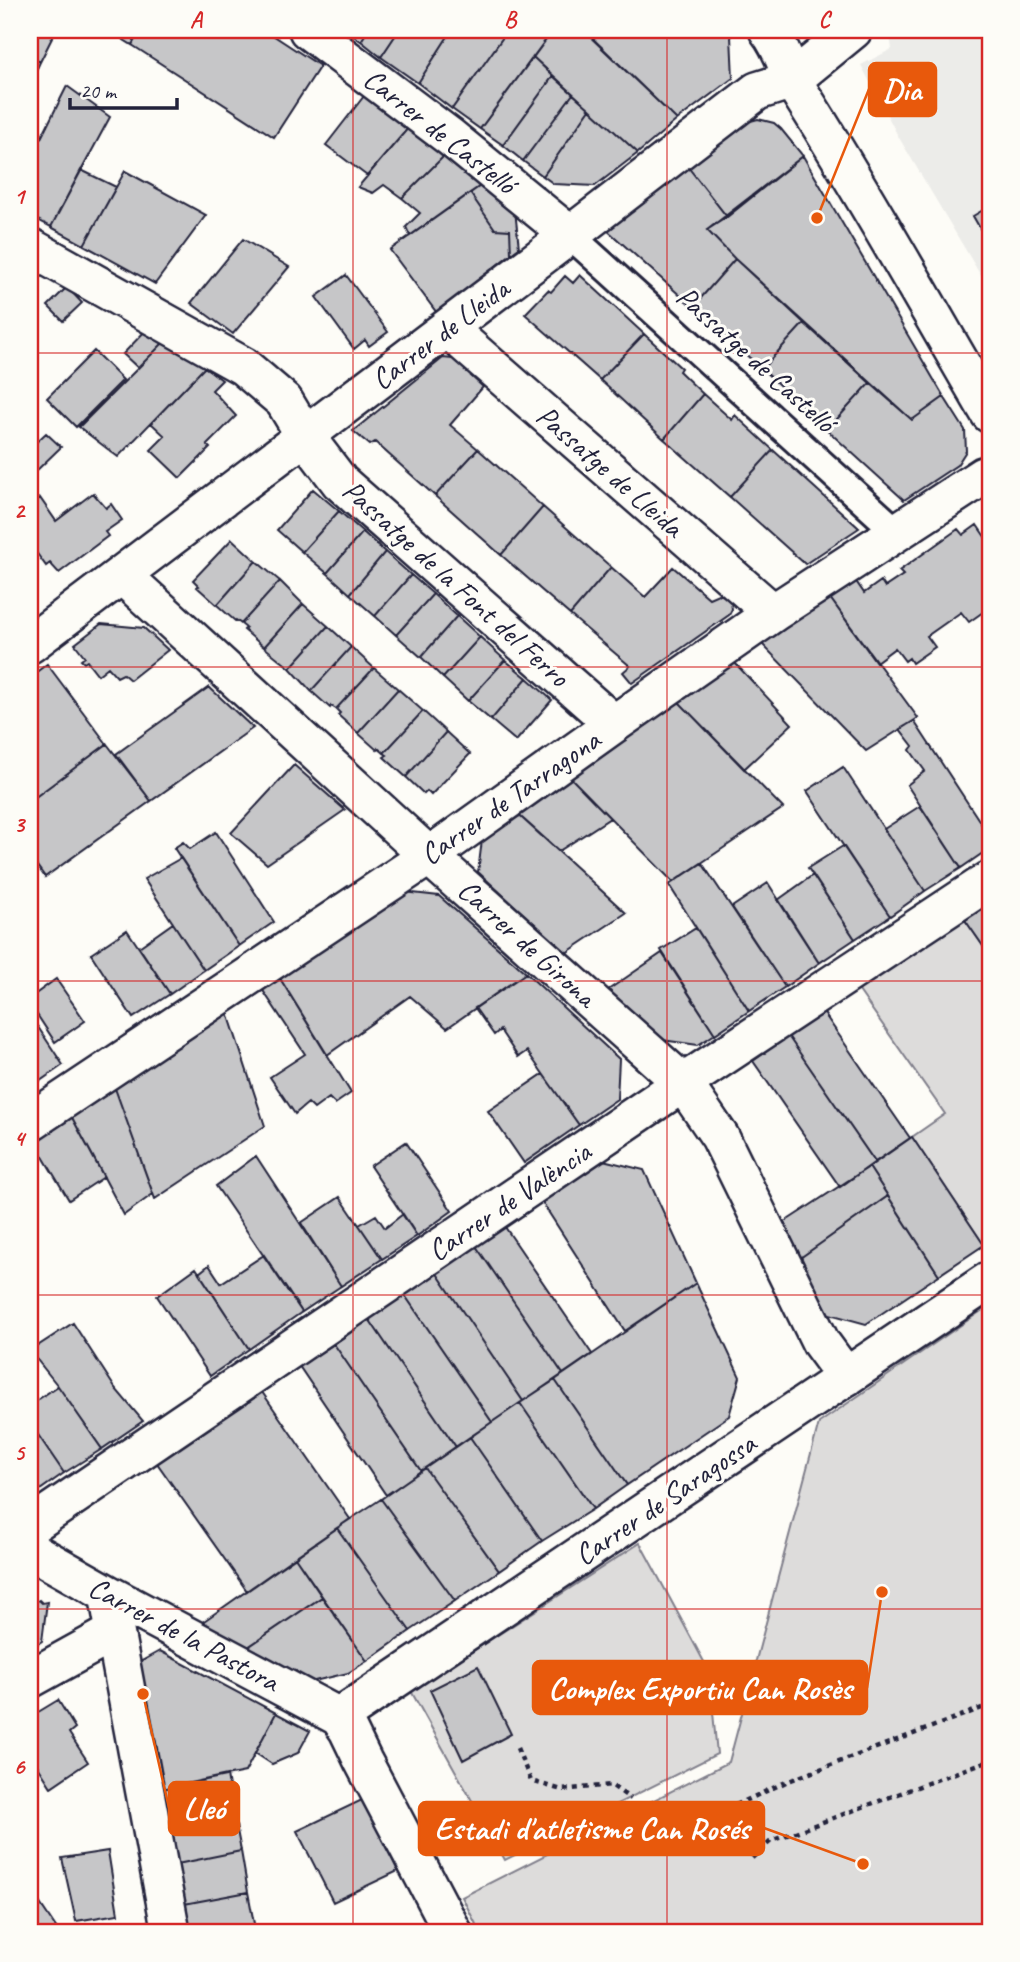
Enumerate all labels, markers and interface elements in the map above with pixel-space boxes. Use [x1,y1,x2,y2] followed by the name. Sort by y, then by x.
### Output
[190,5,204,34] text: A
[504,5,518,34] text: B
[819,5,833,34] text: C
[356,60,527,205] street label: Carrer de Castelló
[869,63,936,116] callout: Dia
[70,66,177,110] scale bar
[883,69,924,110] text: Dia
[80,78,118,104] text: 20 m
[14,182,27,211] text: 1
[364,268,519,398] street label: Carrer de Lleida
[668,277,847,443] street label: Passatge de Castelló
[529,397,693,547] street label: Passatge de Lleida
[335,471,578,696] street label: Passatge de la Font del Ferro
[14,496,27,525] text: 2
[413,720,609,873] street label: Carrer de Tarragona
[14,810,27,839] text: 3
[450,871,606,1017] street label: Carrer de Girona
[14,1124,27,1153] text: 4
[420,1132,599,1269] street label: Carrer de València
[567,1423,764,1574] street label: Carrer de Saragossa
[14,1438,26,1467] text: 5
[82,1568,287,1701] street label: Carrer de la Pastora
[533,1661,867,1714] callout: Complex Exportiu Can Rosès
[548,1668,854,1709] text: Complex Exportiu Can Rosès
[14,1752,27,1781] text: 6
[169,1782,239,1835] callout: Lleó
[183,1788,230,1829] text: Lleó
[419,1802,764,1855] callout: Estadi d'atletisme Can Rosés
[434,1808,752,1849] text: Estadi d'atletisme Can Rosés

